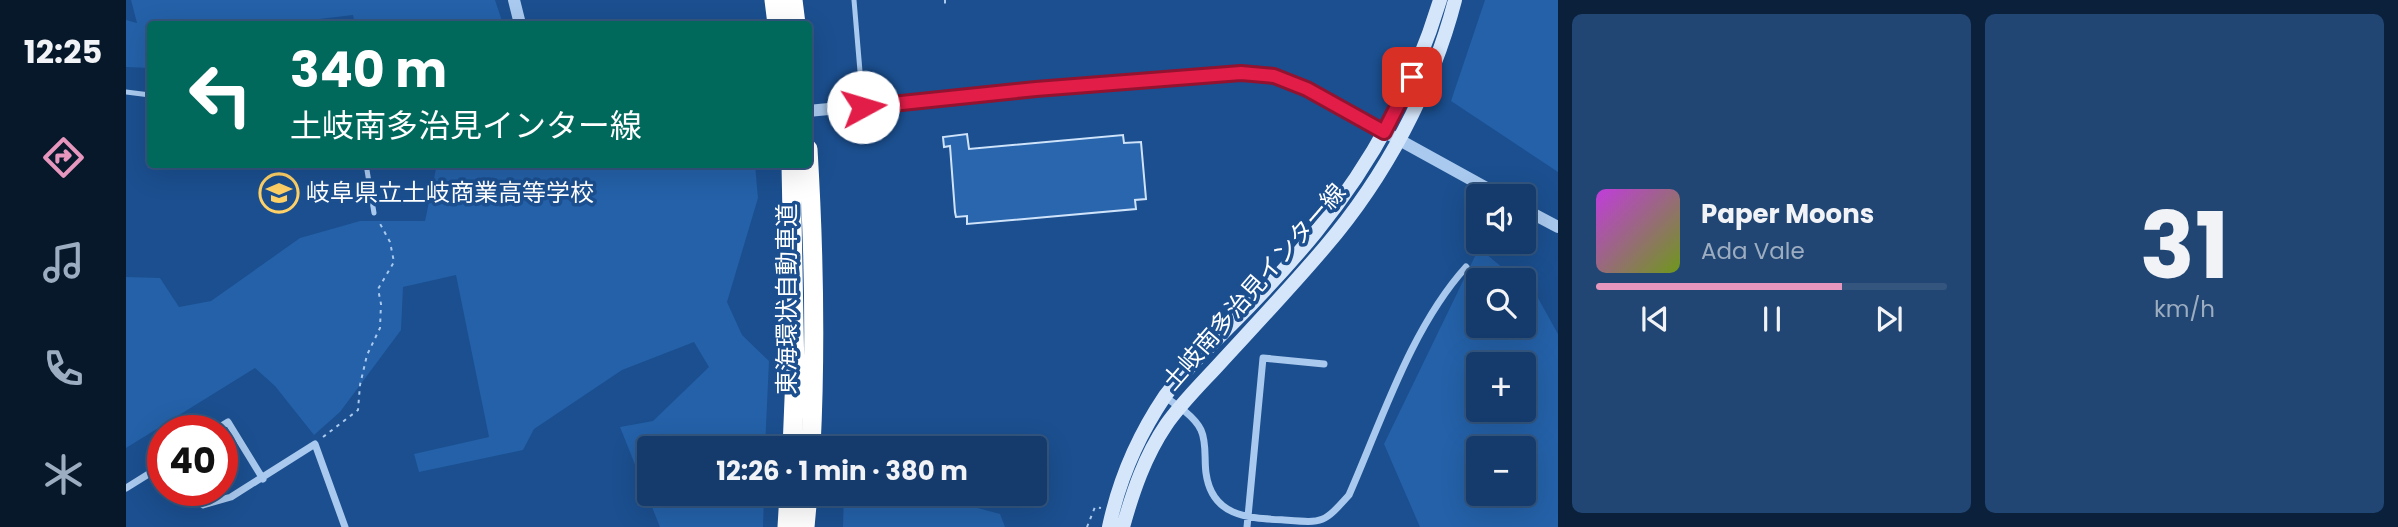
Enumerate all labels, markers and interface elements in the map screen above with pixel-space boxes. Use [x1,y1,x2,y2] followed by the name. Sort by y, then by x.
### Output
[24,29,102,74] text: 12:25
[290,36,447,104] text: 340 m
[1382,47,1442,107] pin
[175,49,266,140] icon: left
[1393,58,1431,96] icon: arrive
[826,70,900,144] position arrow
[290,103,642,148] text: 土岐南多治見インター線
[39,133,88,182] icon: directions
[258,172,300,214] school or university icon: 岐阜県立土岐商業高等学校
[306,176,594,209] place label: 岐阜県立土岐商業高等学校
[1155,176,1353,397] street label: 土岐南多治見インター線
[2140,182,2229,310] text: 31
[1466,184,1536,506] map controls
[1466,184,1536,254] button: sound
[1701,196,1874,232] text: Paper Moons
[770,203,803,395] street label: 東海環状自動車道
[1701,235,1805,267] text: Ada Vale
[39,238,88,287] icon: music
[1466,268,1536,338] button: search
[2154,293,2215,325] text: km/h
[1636,300,1674,338] icon: previous
[1753,300,1791,338] icon: pause
[1870,300,1908,338] icon: next
[39,344,88,393] icon: phone
[1466,352,1536,422] button: +
[147,415,238,506] speed limit sign: 40
[1466,436,1536,506] button: −
[39,450,88,499] icon: climate
[716,453,968,489] text: 12:26 · 1 min · 380 m

